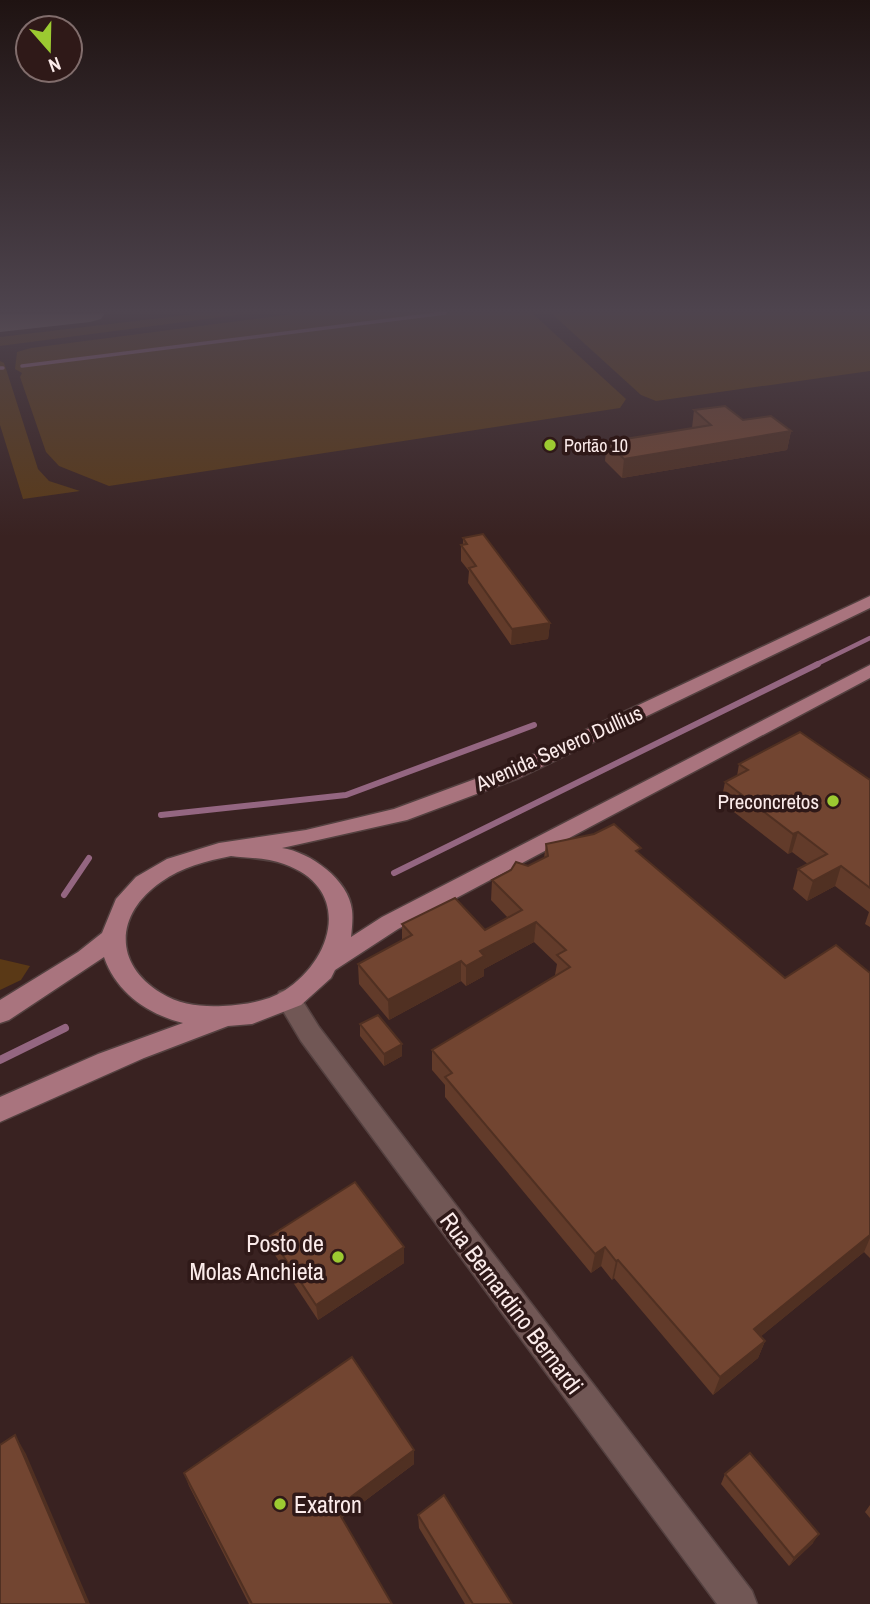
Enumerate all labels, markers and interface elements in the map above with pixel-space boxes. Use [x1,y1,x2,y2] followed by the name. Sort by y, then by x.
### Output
[14,14,84,84] north arrow
[45,51,65,79] text: N
[564,433,628,458] place label: Portão 10
[542,437,558,453] marker: Portão 10
[470,698,647,798] street label: Avenida Severo Dullius
[718,787,819,816] place label: Preconcretos
[825,793,841,809] marker: Preconcretos
[433,1206,591,1400] street label: Rua Bernardino Bernardi
[189,1227,324,1287] place label: Posto de Molas Anchieta
[330,1249,346,1265] marker: Posto de Molas Anchieta
[294,1488,362,1520] place label: Exatron
[272,1496,288,1512] marker: Exatron

